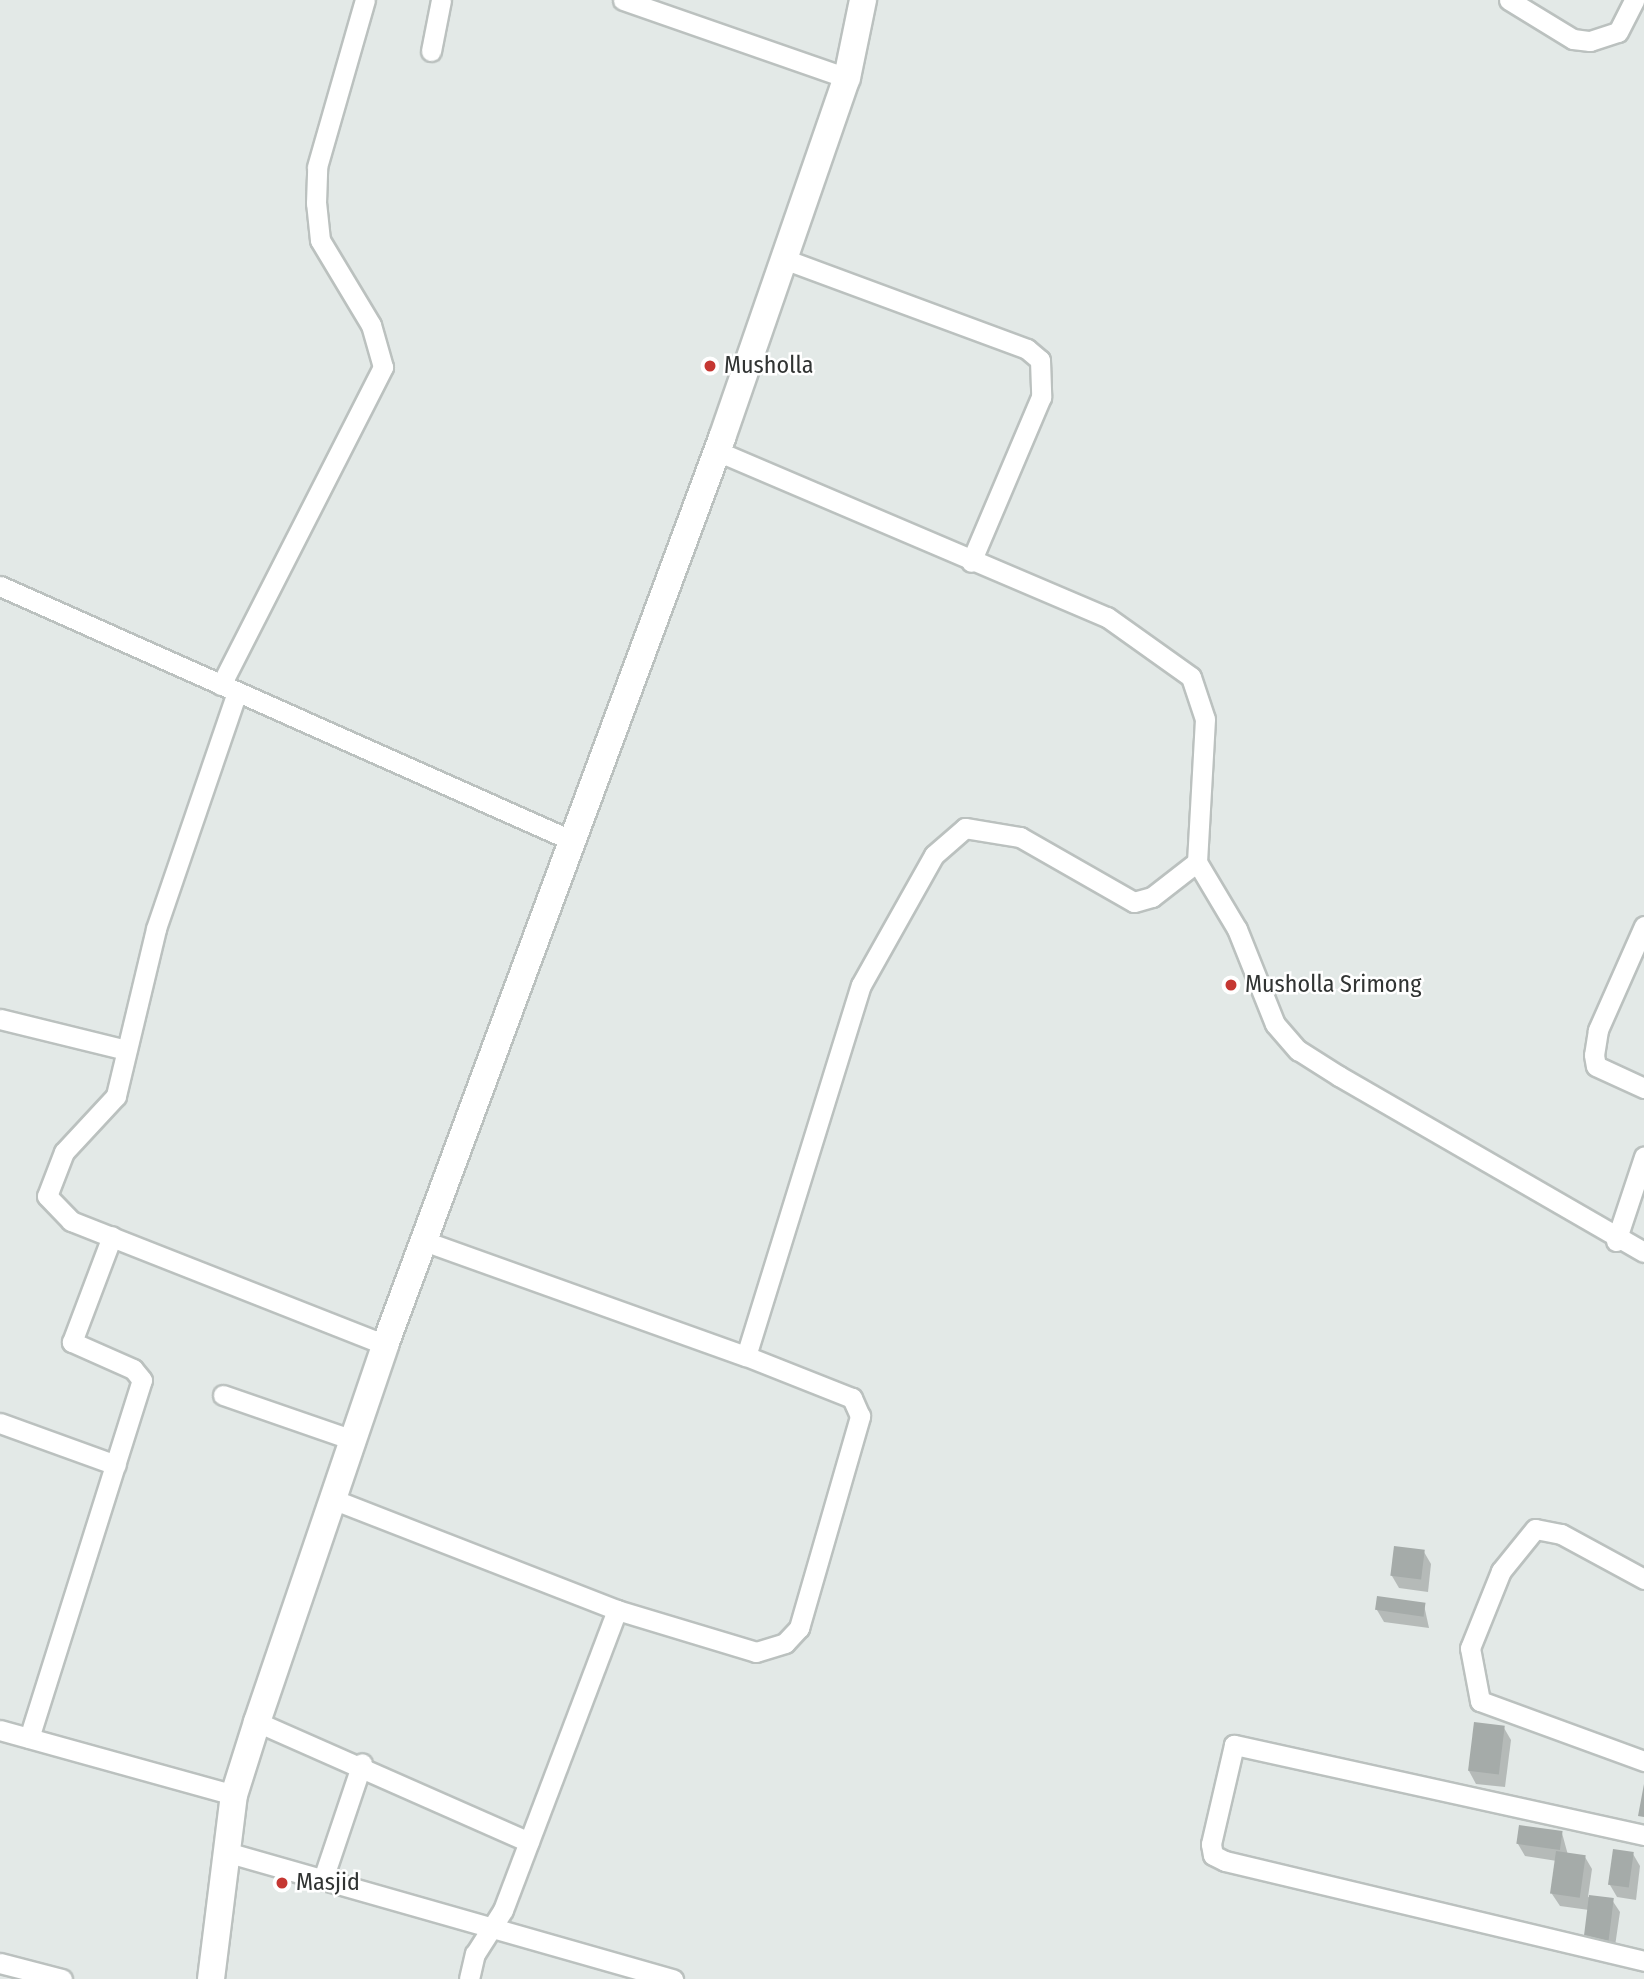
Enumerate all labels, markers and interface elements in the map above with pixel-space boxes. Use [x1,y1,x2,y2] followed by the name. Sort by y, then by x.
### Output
[724,352,813,380] place label: Musholla
[702,358,718,374] marker: Musholla
[1245,971,1421,999] place label: Musholla Srimong
[1223,977,1239,993] marker: Musholla Srimong
[296,1869,360,1897] place label: Masjid
[274,1875,290,1891] marker: Masjid

